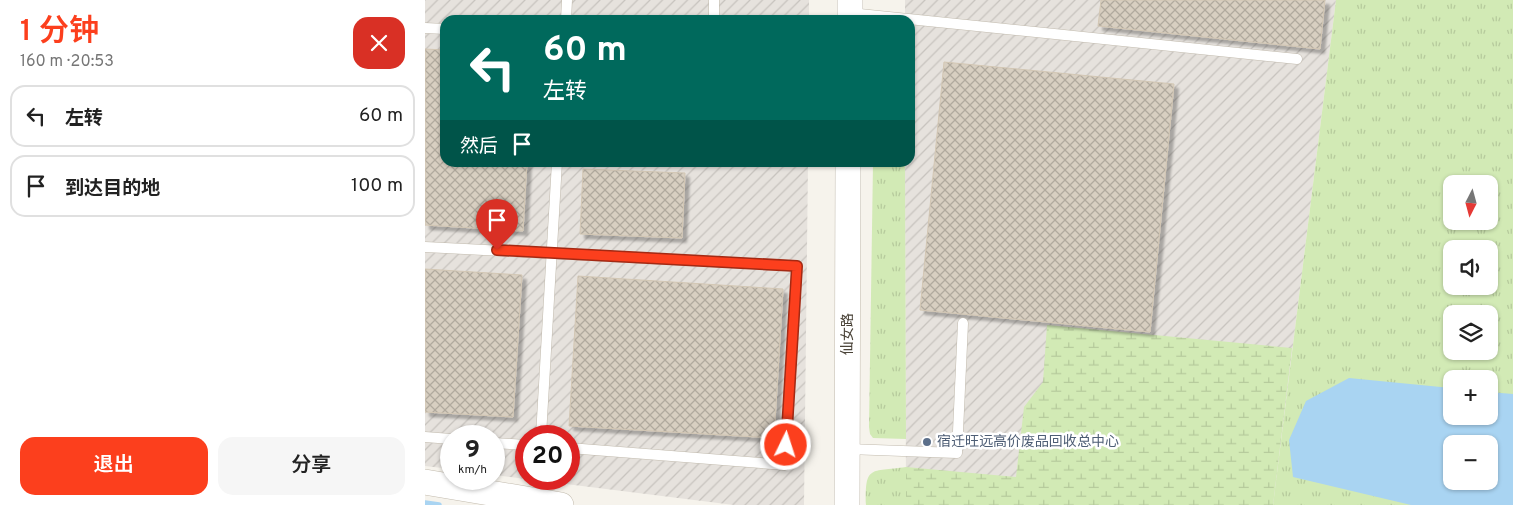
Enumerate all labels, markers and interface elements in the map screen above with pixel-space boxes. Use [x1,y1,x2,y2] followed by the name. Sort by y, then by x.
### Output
[20,14,99,51] text: 1 分钟
[353,17,405,69] button: close
[543,29,627,73] text: 60 m
[460,35,525,100] icon: left
[20,52,114,72] text: 160 m · 20:53
[543,79,587,106] text: 左转
[22,102,50,130] icon: left
[359,104,403,128] text: 60 m
[65,107,103,131] text: 左转
[508,130,536,158] icon: arrive
[460,135,498,159] text: 然后
[22,172,50,200] icon: arrive
[351,174,403,198] text: 100 m
[1443,175,1497,230] north arrow
[1443,175,1498,490] map controls
[65,177,160,201] text: 到达目的地
[476,199,518,250] pin
[483,206,511,234] icon: arrive
[1443,240,1498,295] button: sound
[1443,305,1498,360] button: layers
[839,313,857,355] street label: 仙女路
[1443,370,1498,425] button: +
[759,418,811,470] position arrow
[515,425,580,490] speed limit sign: 20
[937,433,1119,451] place label: 宿迁旺远高价废品回收总中心
[465,435,480,467] text: 9
[1443,435,1498,490] button: −
[921,436,933,448] marker: 宿迁旺远高价废品回收总中心
[20,437,208,495] button: 退出
[218,437,405,495] button: 分享
[458,462,487,478] text: km/h

